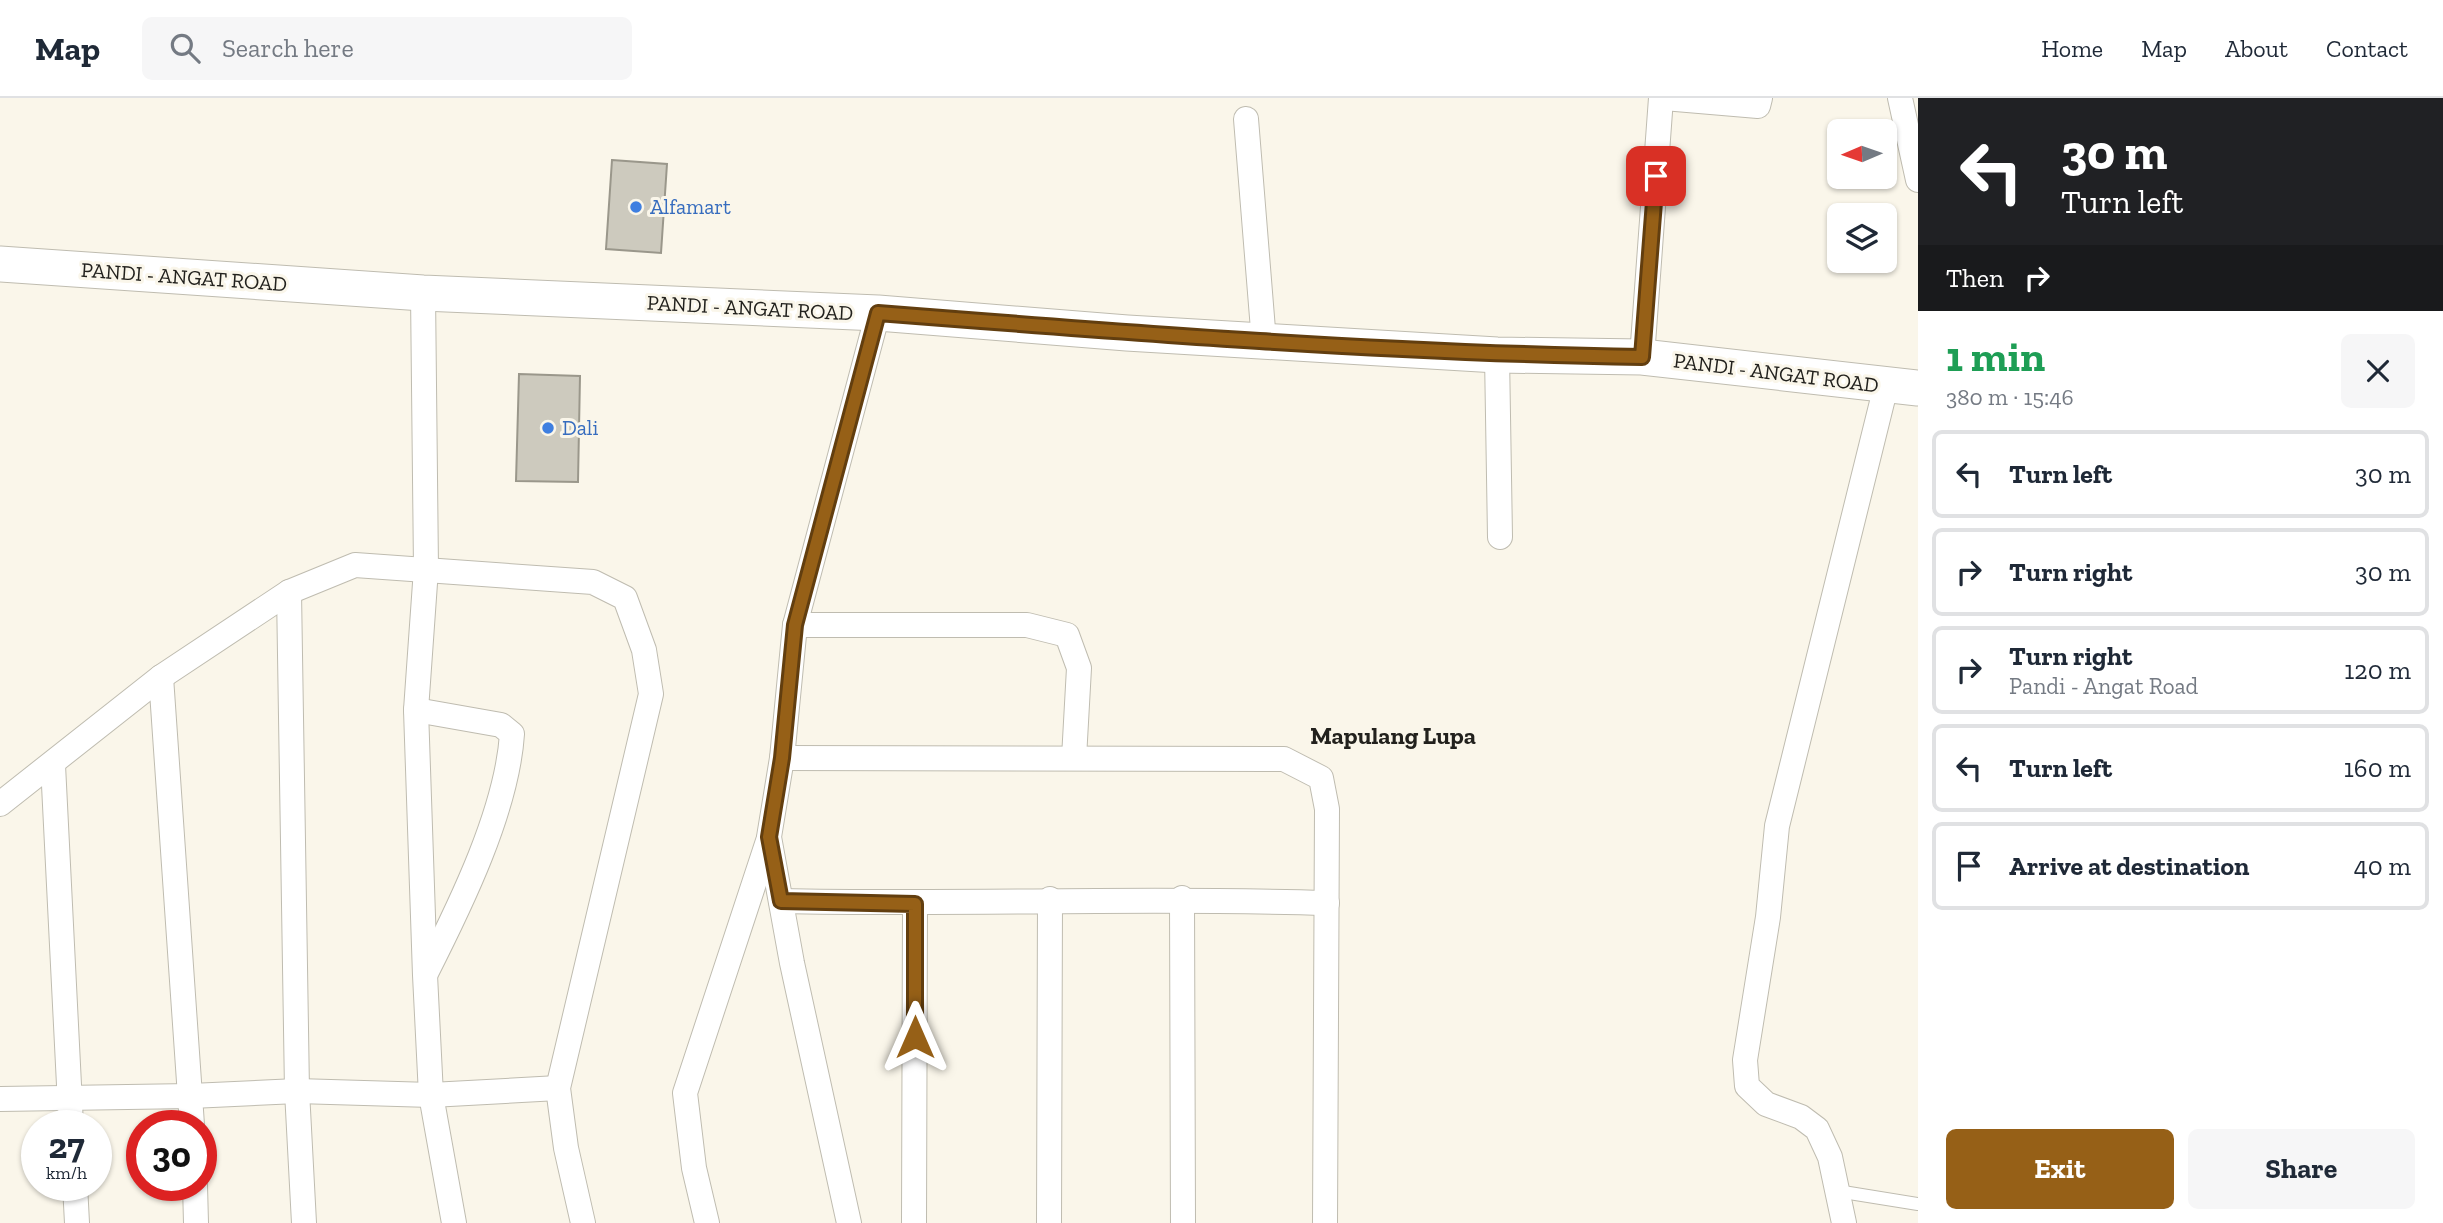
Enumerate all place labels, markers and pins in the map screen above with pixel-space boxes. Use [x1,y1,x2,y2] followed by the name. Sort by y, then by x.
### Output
[1626,146,1686,206] pin
[650,194,731,219] place label: Alfamart
[628,199,644,215] marker: Alfamart
[562,415,598,440] place label: Dali
[540,420,556,436] marker: Dali

